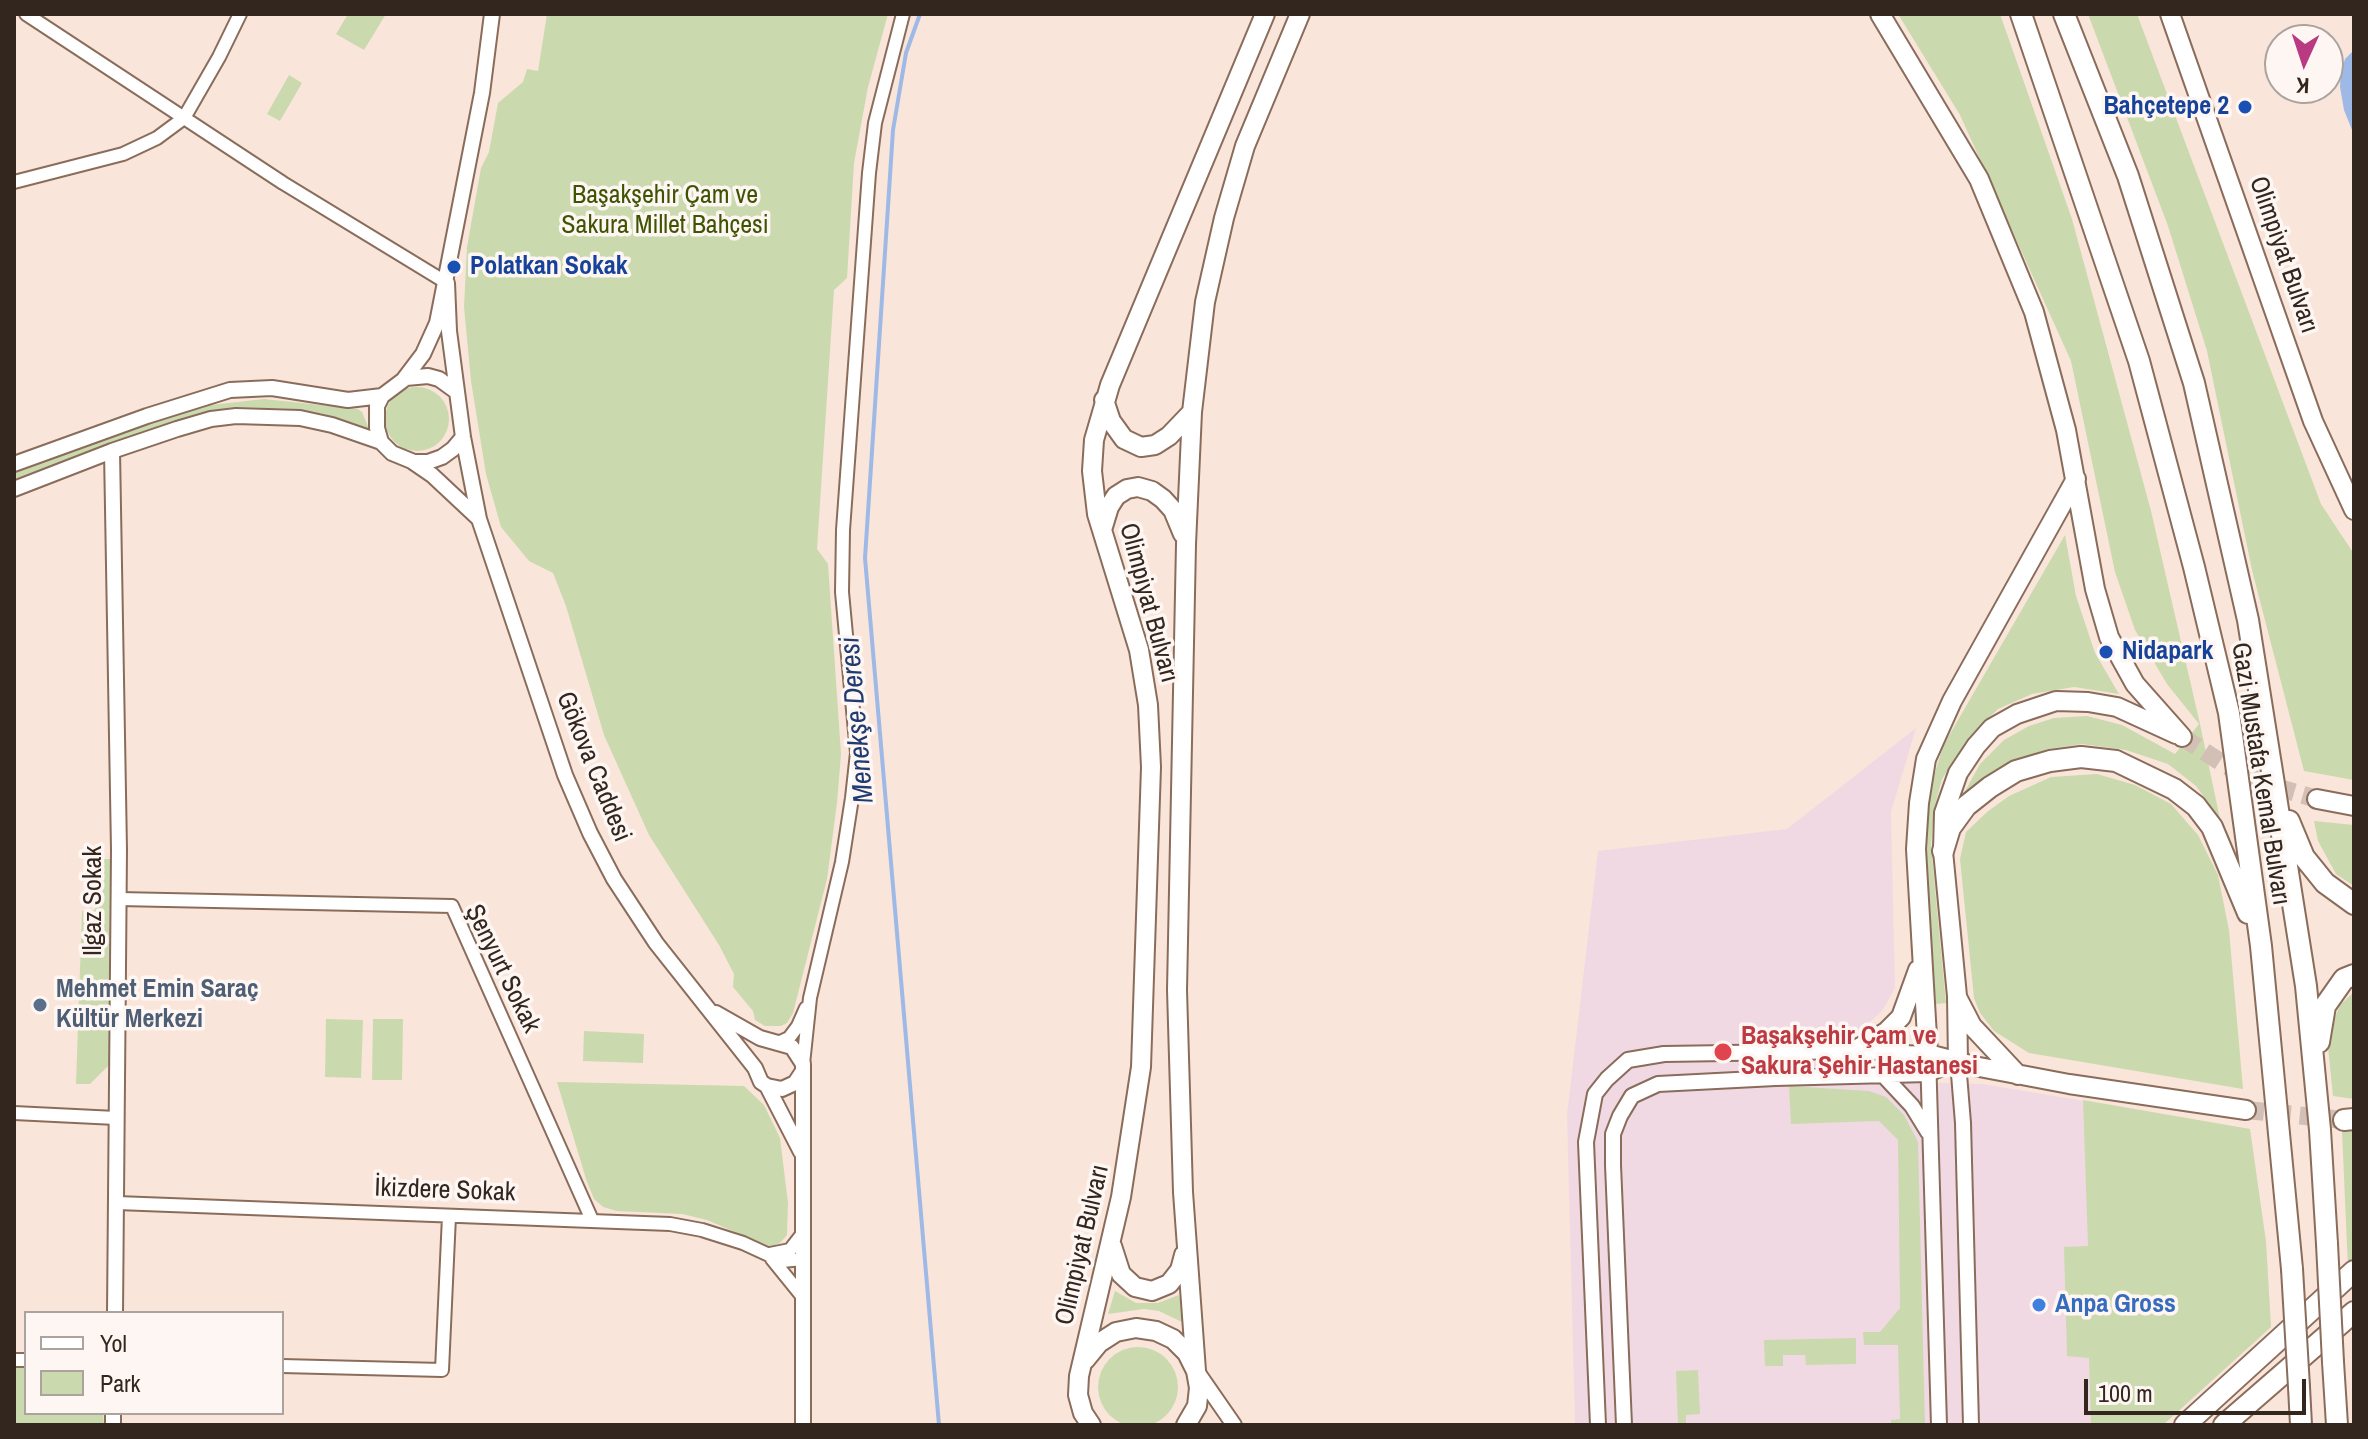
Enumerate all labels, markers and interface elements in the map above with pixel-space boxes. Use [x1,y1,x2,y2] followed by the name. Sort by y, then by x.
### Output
[2264,24,2344,104] north arrow
[2296,71,2310,101] text: K
[2103,91,2229,123] place label: Bahçetepe 2
[2236,98,2254,116] marker: Bahçetepe 2
[2242,173,2324,337] street label: Olimpiyat Bulvarı
[561,180,769,242] park label: Başakşehir Çam ve Sakura Millet Bahçesi
[470,251,628,283] place label: Polatkan Sokak
[445,258,463,276] marker: Polatkan Sokak
[1112,520,1184,686] street label: Olimpiyat Bulvarı
[834,635,882,805] water label: Menekşe Deresi
[2122,636,2213,668] place label: Nidapark
[2224,640,2296,908] street label: Gazi Mustafa Kemal Bulvarı
[2097,643,2115,661] marker: Nidapark
[549,688,637,846] street label: Gökova Caddesi
[78,846,110,956] street label: Ilgaz Sokak
[458,900,546,1038] street label: Şenyurt Sokak
[56,974,259,1036] place label: Mehmet Emin Saraç Kültür Merkezi
[31,996,49,1014] marker: Mehmet Emin Saraç Kültür Merkezi
[1741,1021,1978,1082] place label: Başakşehir Çam ve Sakura Şehir Hastanesi
[1712,1041,1734,1063] marker: Başakşehir Çam ve Sakura Şehir Hastanesi
[1049,1162,1117,1328] street label: Olimpiyat Bulvarı
[374,1173,516,1209] street label: İkizdere Sokak
[2055,1289,2176,1321] place label: Anpa Gross
[2030,1296,2048,1314] marker: Anpa Gross
[24,1311,284,1415] legend
[100,1327,127,1359] text: Yol
[2088,1363,2310,1413] scale bar
[100,1367,140,1399] text: Park
[2098,1377,2153,1409] text: 100 m

